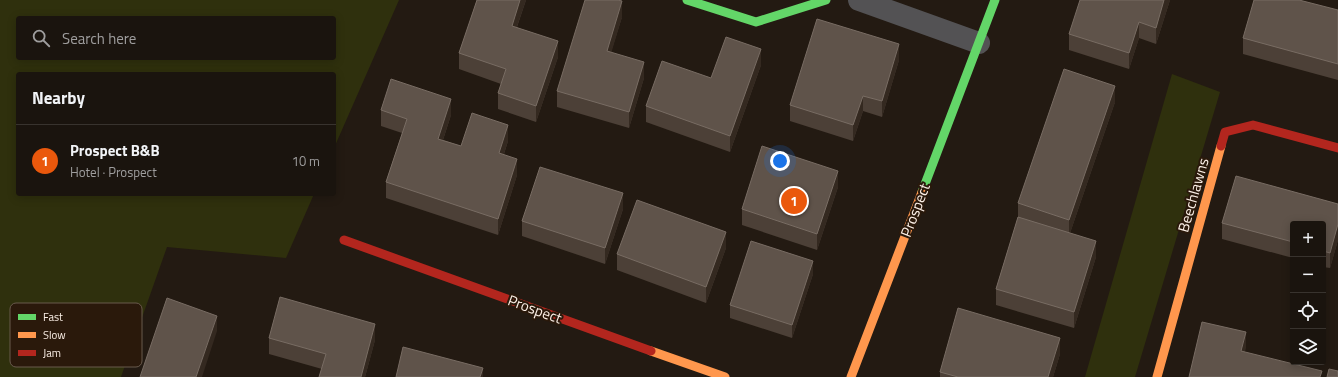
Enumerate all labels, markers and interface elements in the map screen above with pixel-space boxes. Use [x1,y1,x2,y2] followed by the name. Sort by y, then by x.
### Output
[16,16,336,60] search box
[30,27,52,49] icon: search
[62,27,136,50] text: Search here
[32,85,85,111] text: Nearby
[70,139,160,162] text: Prospect B&B
[41,151,49,171] text: 1
[292,151,320,171] text: 10 m
[770,151,790,171] your location
[1171,155,1215,235] street label: Beechlawns
[70,162,157,182] text: Hotel · Prospect
[894,179,936,240] street label: Prospect
[781,186,807,216] pin: 1
[1290,221,1326,365] map controls
[1290,221,1326,257] button: +
[1290,257,1326,293] button: −
[505,289,566,330] street label: Prospect
[1290,293,1326,329] button: locate
[10,303,142,367] legend
[43,309,63,325] text: Fast
[43,327,66,343] text: Slow
[1290,329,1326,365] button: layers
[43,345,61,361] text: Jam

